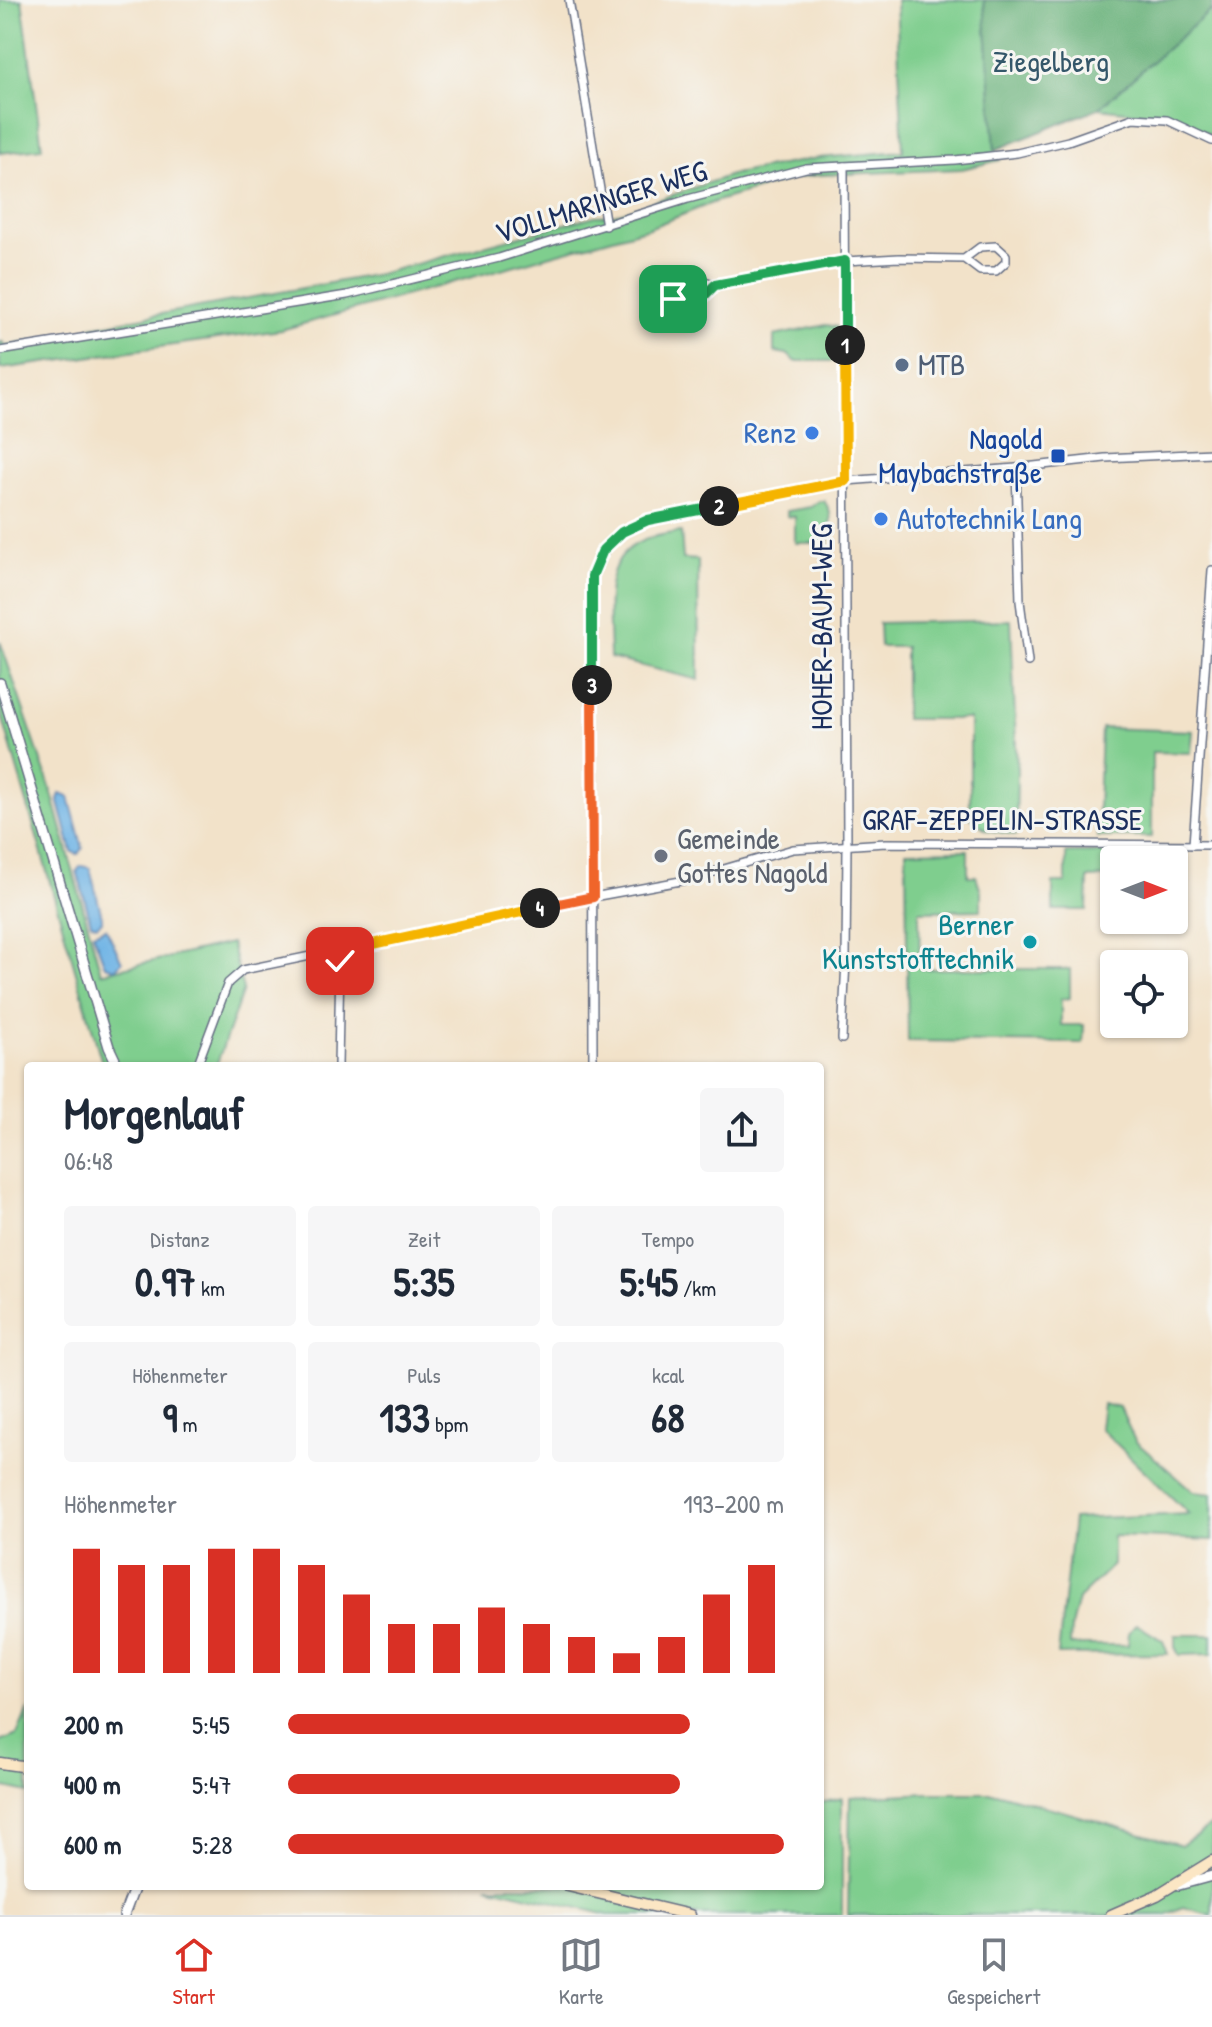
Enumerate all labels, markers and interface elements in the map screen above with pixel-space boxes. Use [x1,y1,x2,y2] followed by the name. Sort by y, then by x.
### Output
[993,41,1109,81] park label: Ziegelberg
[490,150,712,252] street label: VOLLMARINGER WEG
[639,265,707,333] pin
[651,277,695,321] icon: arrive
[825,325,865,365] pin: 1
[841,330,849,360] text: 1
[918,344,965,384] place label: MTB
[893,356,911,374] marker: MTB
[744,412,796,452] place label: Renz
[878,418,1042,492] place label: Nagold Maybachstraße
[803,424,821,442] marker: Renz
[1049,447,1067,465] marker: Nagold Maybachstraße
[699,486,739,526] pin: 2
[714,491,724,521] text: 2
[897,498,1082,538] place label: Autotechnik Lang
[872,510,890,528] marker: Autotechnik Lang
[801,523,841,730] street label: HOHER-BAUM-WEG
[572,665,612,705] pin: 3
[587,670,597,700] text: 3
[862,799,1142,839] street label: GRAF-ZEPPELIN-STRASSE
[677,818,828,892] place label: Gemeinde Gottes Nagold
[1100,846,1188,934] north arrow
[1100,846,1188,1038] map controls
[652,847,670,865] marker: Gemeinde Gottes Nagold
[520,888,560,928] pin: 4
[536,893,544,923] text: 4
[822,904,1014,978] place label: Berner Kunststofftechnik
[306,927,374,995] pin
[1021,933,1039,951] marker: Berner Kunststofftechnik
[318,939,362,983] icon: check
[1100,950,1188,1038] button: locate
[64,1083,244,1143] text: Morgenlauf
[700,1088,784,1172] button: share
[64,1143,113,1178] text: 06:48
[150,1224,210,1254] text: Distanz
[408,1224,440,1254] text: Zeit
[642,1224,694,1254] text: Tempo
[135,1254,196,1308] text: 0.97
[393,1254,455,1308] text: 5:35
[620,1254,678,1308] text: 5:45
[196,1273,225,1303] text: km
[678,1273,716,1303] text: /km
[132,1360,228,1390] text: Höhenmeter
[407,1360,441,1390] text: Puls
[652,1360,684,1390] text: kcal
[163,1390,177,1444] text: 9
[380,1390,430,1444] text: 133
[651,1390,685,1444] text: 68
[177,1409,197,1439] text: m
[430,1409,468,1439] text: bpm
[64,1486,177,1521] text: Höhenmeter
[683,1486,784,1521] text: 193–200 m
[64,1707,123,1742] text: 200 m
[192,1707,230,1742] text: 5:45
[64,1767,121,1802] text: 400 m
[192,1767,232,1802] text: 5:47
[64,1827,121,1862] text: 600 m
[192,1827,232,1862] text: 5:28
[172,1933,216,2011] tab: Start
[559,1933,604,2011] tab: Karte
[947,1933,1040,2011] tab: Gespeichert

